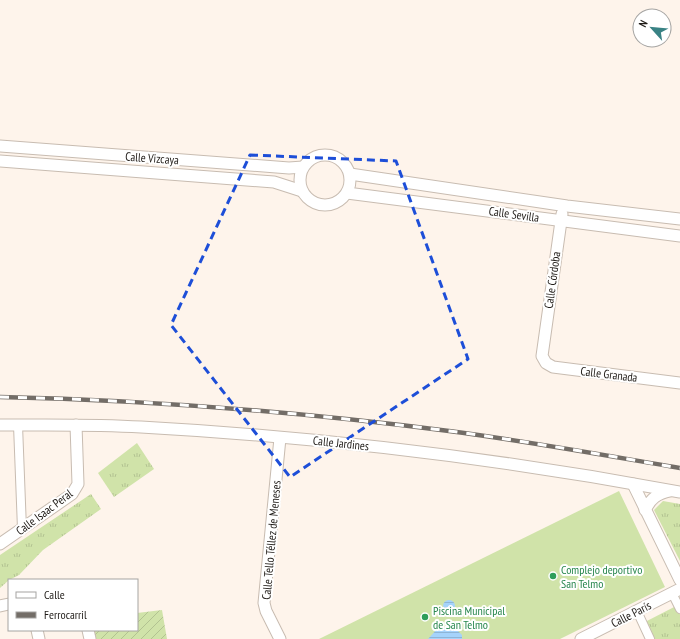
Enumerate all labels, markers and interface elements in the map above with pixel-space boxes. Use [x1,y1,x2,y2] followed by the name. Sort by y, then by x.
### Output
[632,8,672,48] north arrow
[636,18,651,29] text: N
[125,149,179,167] street label: Calle Vizcaya
[488,203,540,225] street label: Calle Sevilla
[541,250,563,309] street label: Calle Córdoba
[580,363,639,385] street label: Calle Granada
[312,433,370,453] street label: Calle Jardines
[258,480,284,600] street label: Calle Tello Téllez de Meneses
[13,486,75,538] street label: Calle Isaac Peral
[561,562,642,591] place label: Complejo deportivo San Telmo
[548,571,558,581] marker: Complejo deportivo San Telmo
[8,579,138,631] legend
[44,587,65,602] text: Calle
[608,598,654,630] street label: Calle París
[433,603,505,632] place label: Piscina Municipal de San Telmo
[44,607,87,622] text: Ferrocarril
[420,612,430,622] marker: Piscina Municipal de San Telmo

